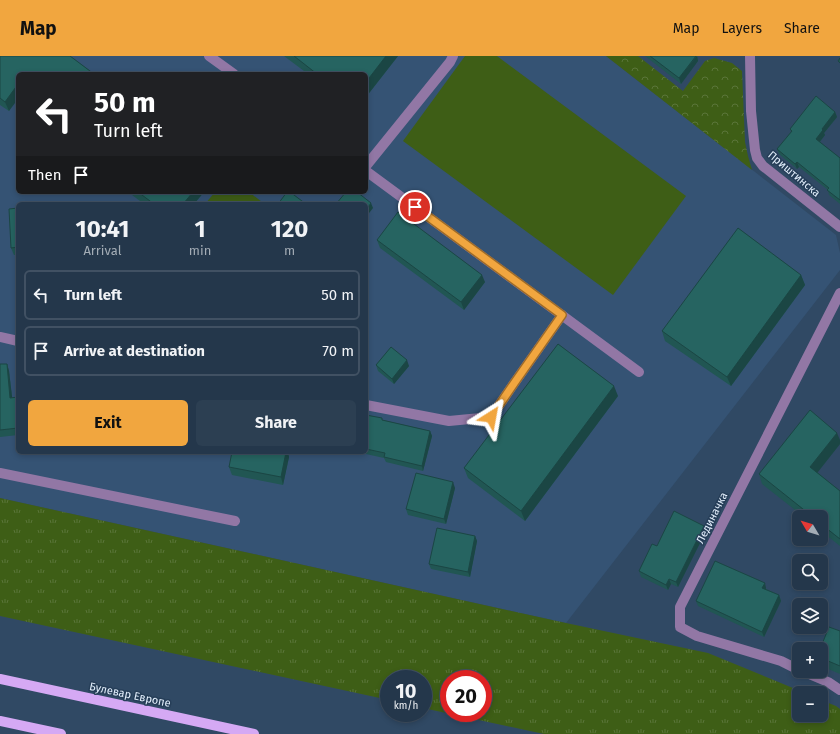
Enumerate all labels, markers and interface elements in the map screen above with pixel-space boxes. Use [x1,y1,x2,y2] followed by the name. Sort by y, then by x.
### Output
[20,17,57,40] text: Map
[673,20,699,37] text: Map
[721,20,762,37] text: Layers
[784,20,820,37] text: Share
[94,86,156,119] text: 50 m
[28,88,80,140] icon: left
[94,120,163,142] text: Turn left
[765,148,823,200] street label: Приштинска
[70,164,92,186] icon: arrive
[28,166,62,184] text: Then
[398,190,432,224] pin
[404,196,426,218] icon: arrive
[76,215,129,243] text: 10:41
[195,215,206,243] text: 1
[271,215,308,243] text: 120
[83,243,121,258] text: Arrival
[189,243,211,258] text: min
[284,243,295,258] text: m
[30,284,52,306] icon: left
[64,286,122,304] text: Turn left
[321,286,354,304] text: 50 m
[30,340,52,362] icon: arrive
[64,342,205,360] text: Arrive at destination
[322,342,354,360] text: 70 m
[470,396,512,438] position arrow
[28,400,188,446] button: Exit
[196,400,356,446] button: Share
[694,490,731,546] street label: Лединачка
[792,510,828,546] north arrow
[792,510,828,722] map controls
[792,554,828,590] button: search
[792,598,828,634] button: layers
[792,642,828,678] button: +
[440,670,492,722] speed limit sign: 20
[396,679,416,703] text: 10
[88,680,172,710] street label: Булевар Европе
[792,686,828,722] button: −
[394,700,418,712] text: km/h

